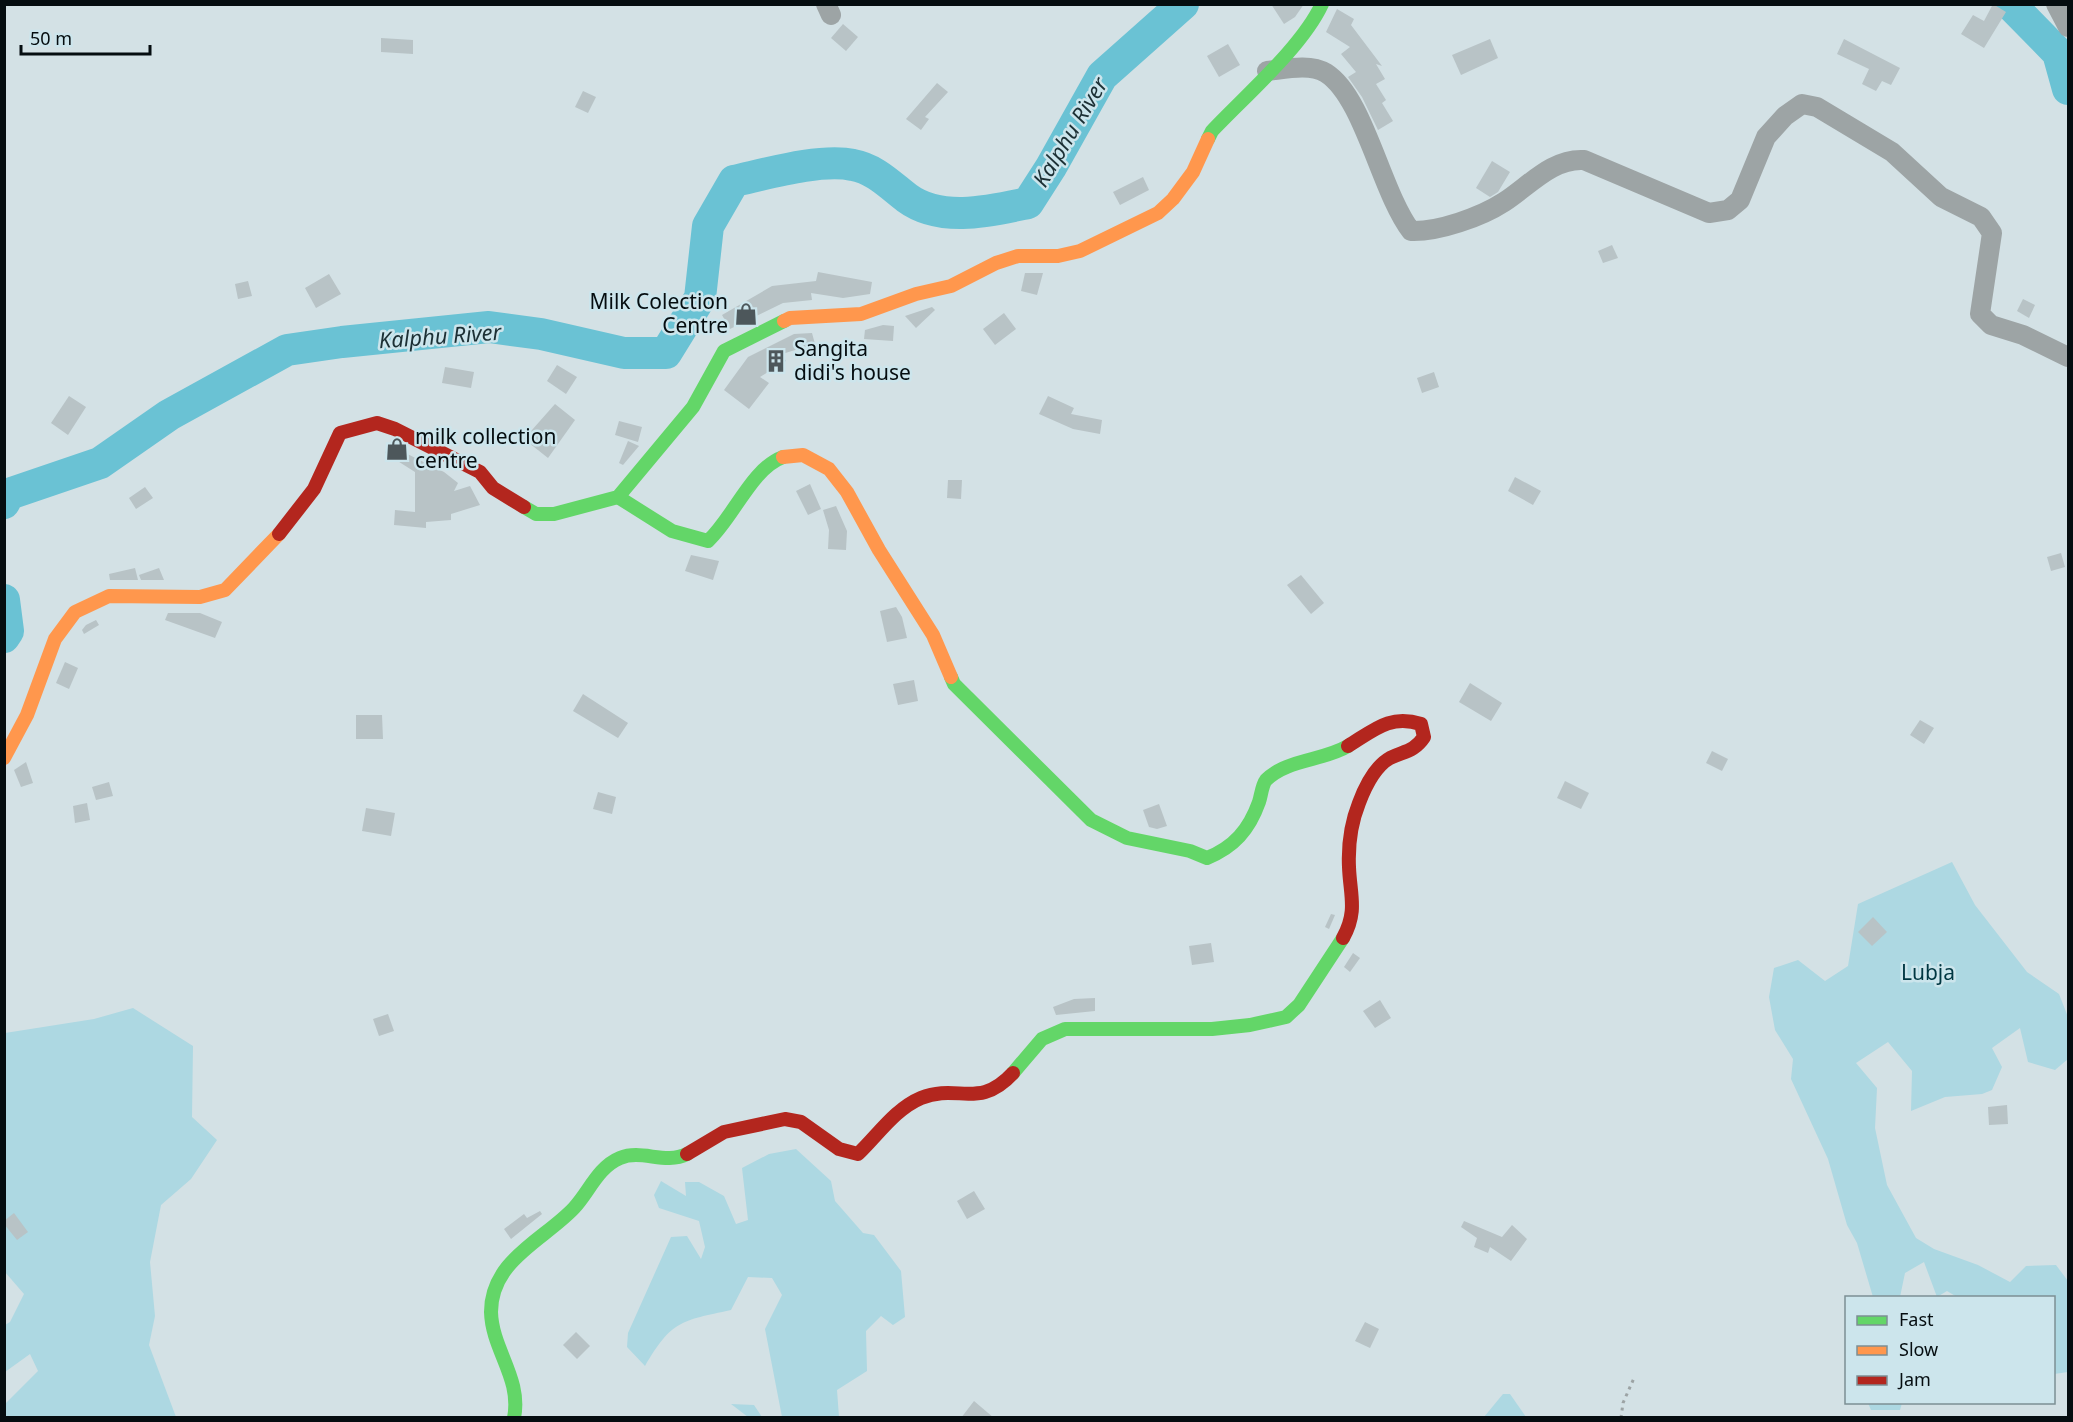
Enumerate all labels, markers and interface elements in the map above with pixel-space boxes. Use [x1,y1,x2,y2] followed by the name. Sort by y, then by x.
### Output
[21,18,150,56] scale bar
[30,26,72,50] text: 50 m
[1025,70,1114,192] water label: Kalphu River
[589,287,728,339] place label: Milk Colection Centre
[733,301,759,327] shop icon: Milk Colection Centre
[378,316,503,354] water label: Kalphu River
[794,334,911,386] place label: Sangita didi's house
[763,348,789,374] building icon: Sangita didi's house
[415,422,556,474] place label: milk collection centre
[384,436,410,462] shop icon: milk collection centre
[1901,958,1955,986] park label: Lubja
[1845,1296,2055,1404] legend
[1899,1307,1934,1331] text: Fast
[1899,1337,1938,1361] text: Slow
[1897,1367,1931,1391] text: Jam

